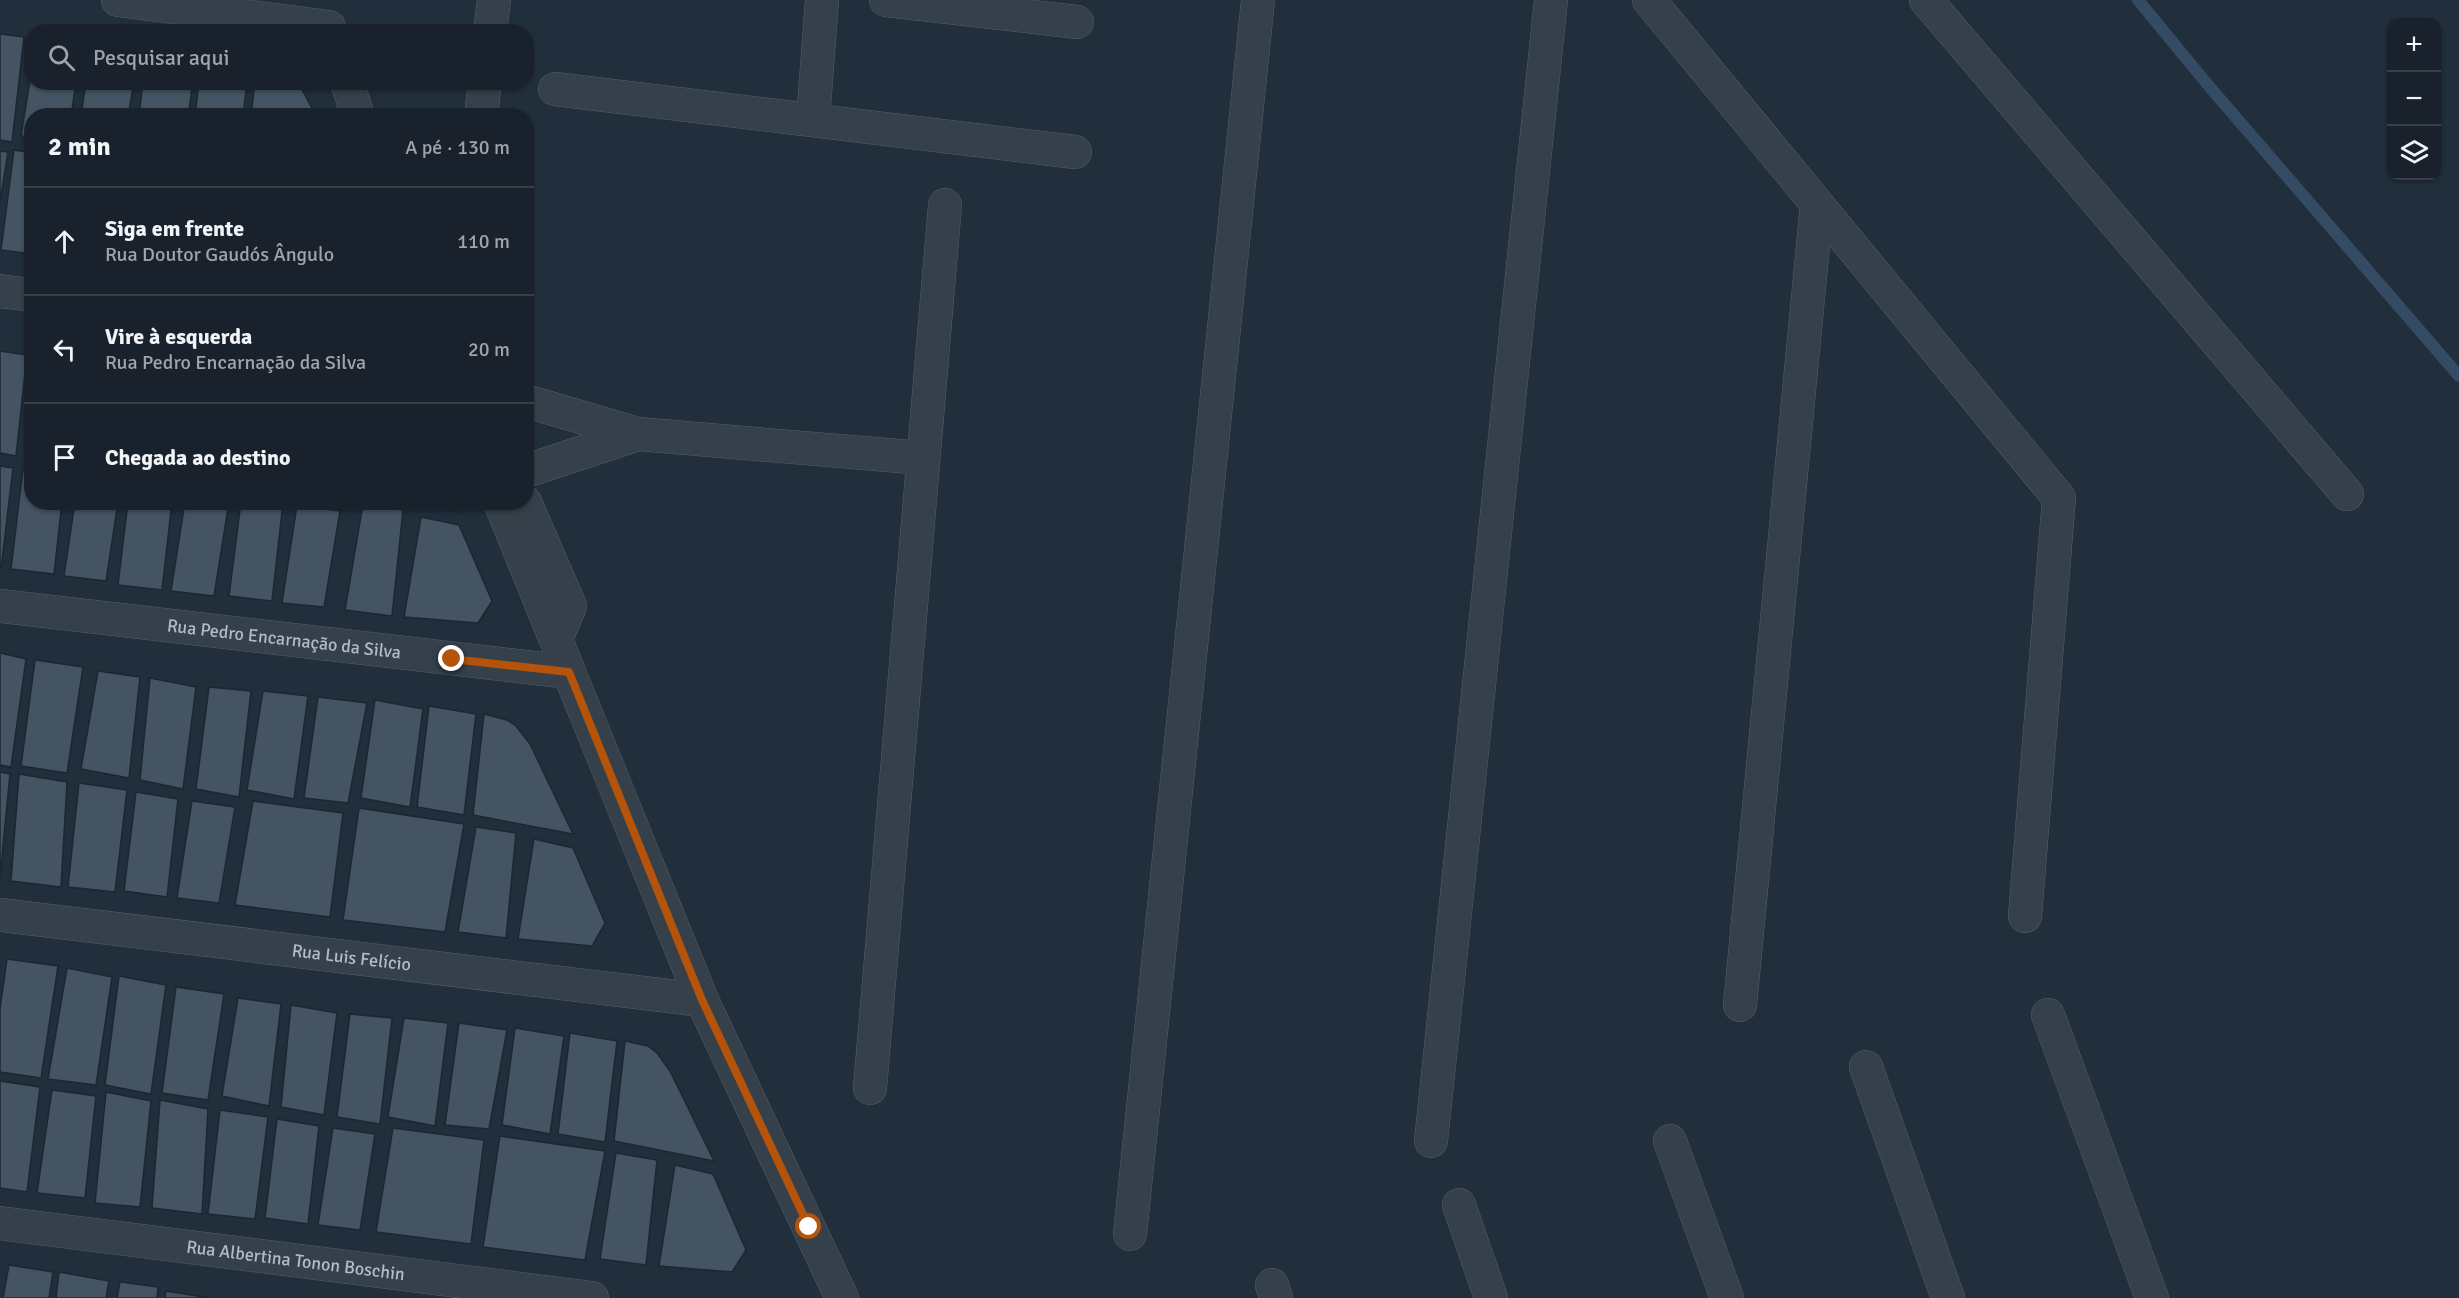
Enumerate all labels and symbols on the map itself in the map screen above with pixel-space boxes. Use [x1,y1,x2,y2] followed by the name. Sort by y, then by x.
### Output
[166,614,402,663] street label: Rua Pedro Encarnação da Silva
[438,645,464,671] route end
[291,939,412,976] street label: Rua Luis Felício
[795,1213,821,1239] route start
[185,1236,406,1285] street label: Rua Albertina Tonon Boschin

